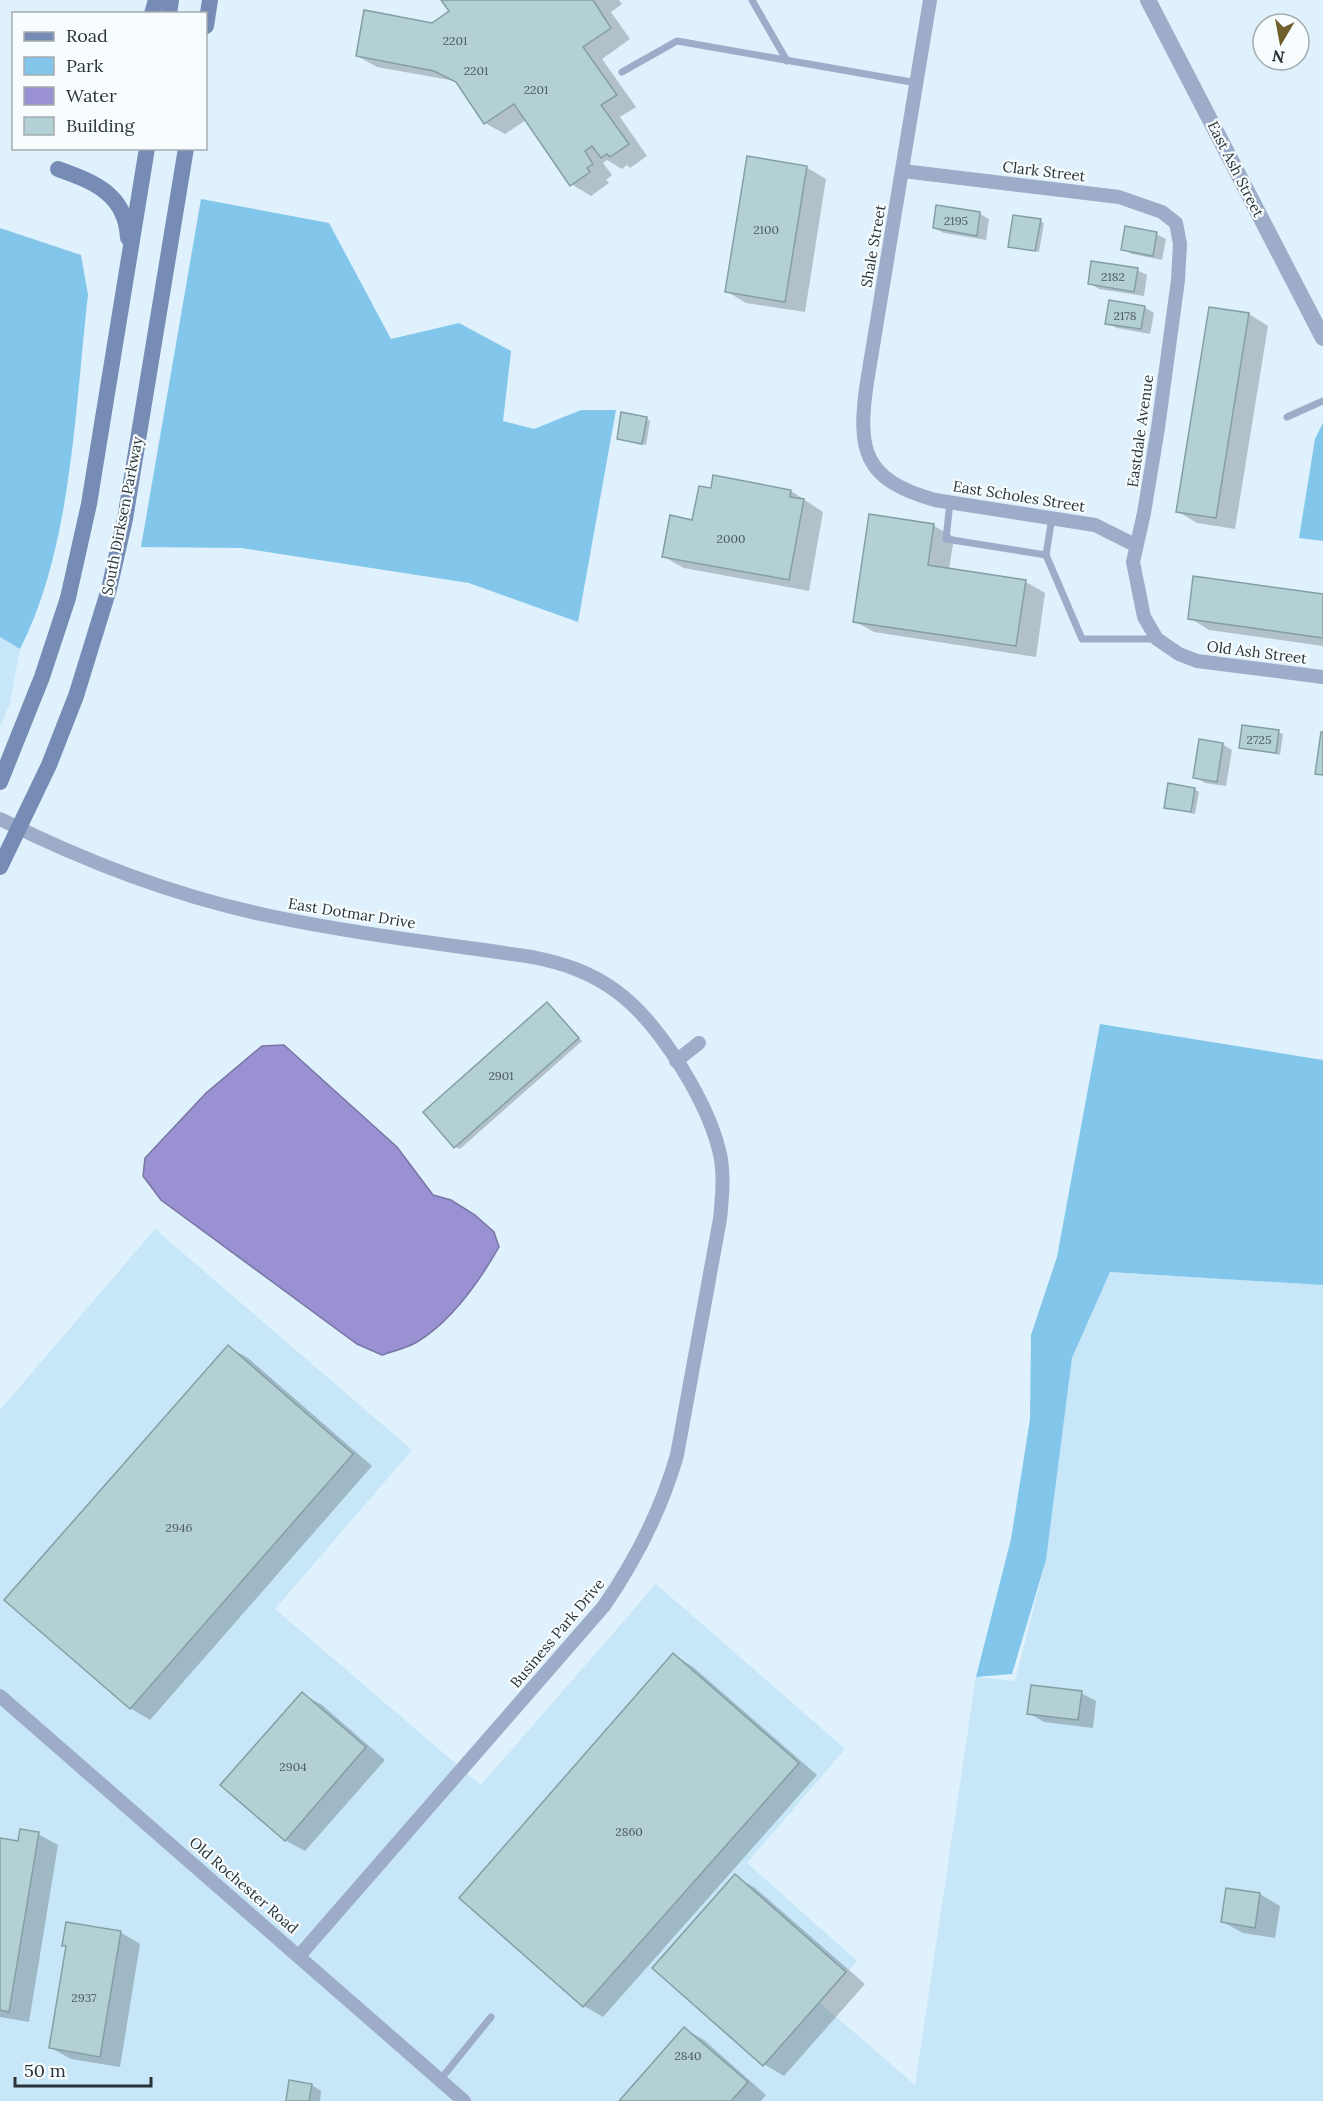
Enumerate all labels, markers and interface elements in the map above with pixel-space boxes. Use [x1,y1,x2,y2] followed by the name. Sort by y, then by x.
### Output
[12,12,207,150] legend
[1251,12,1311,72] north arrow
[66,24,108,47] text: Road
[443,33,467,48] house number: 2201
[1271,46,1286,68] text: N
[66,54,104,77] text: Park
[464,63,488,78] house number: 2201
[524,82,548,97] house number: 2201
[66,84,117,107] text: Water
[66,114,136,137] text: Building
[1204,118,1269,221] street label: East Ash Street
[1002,156,1087,186] street label: Clark Street
[856,203,890,289] street label: Shale Street
[944,213,968,228] house number: 2195
[753,222,779,237] house number: 2100
[1101,269,1125,284] house number: 2182
[1113,308,1137,323] house number: 2178
[1123,373,1157,489] street label: Eastdale Avenue
[97,435,147,597] street label: South Dirksen Parkway
[952,476,1087,516] street label: East Scholes Street
[717,531,745,546] house number: 2000
[1206,636,1308,668] street label: Old Ash Street
[1247,732,1271,747] house number: 2725
[287,894,417,932] street label: East Dotmar Drive
[488,1068,514,1083] house number: 2901
[166,1520,192,1535] house number: 2946
[506,1574,608,1692] street label: Business Park Drive
[279,1759,307,1774] house number: 2904
[615,1824,643,1839] house number: 2860
[186,1832,302,1938] street label: Old Rochester Road
[71,1990,97,2005] house number: 2937
[674,2048,702,2063] house number: 2840
[15,2050,152,2088] scale bar
[24,2059,66,2082] text: 50 m

